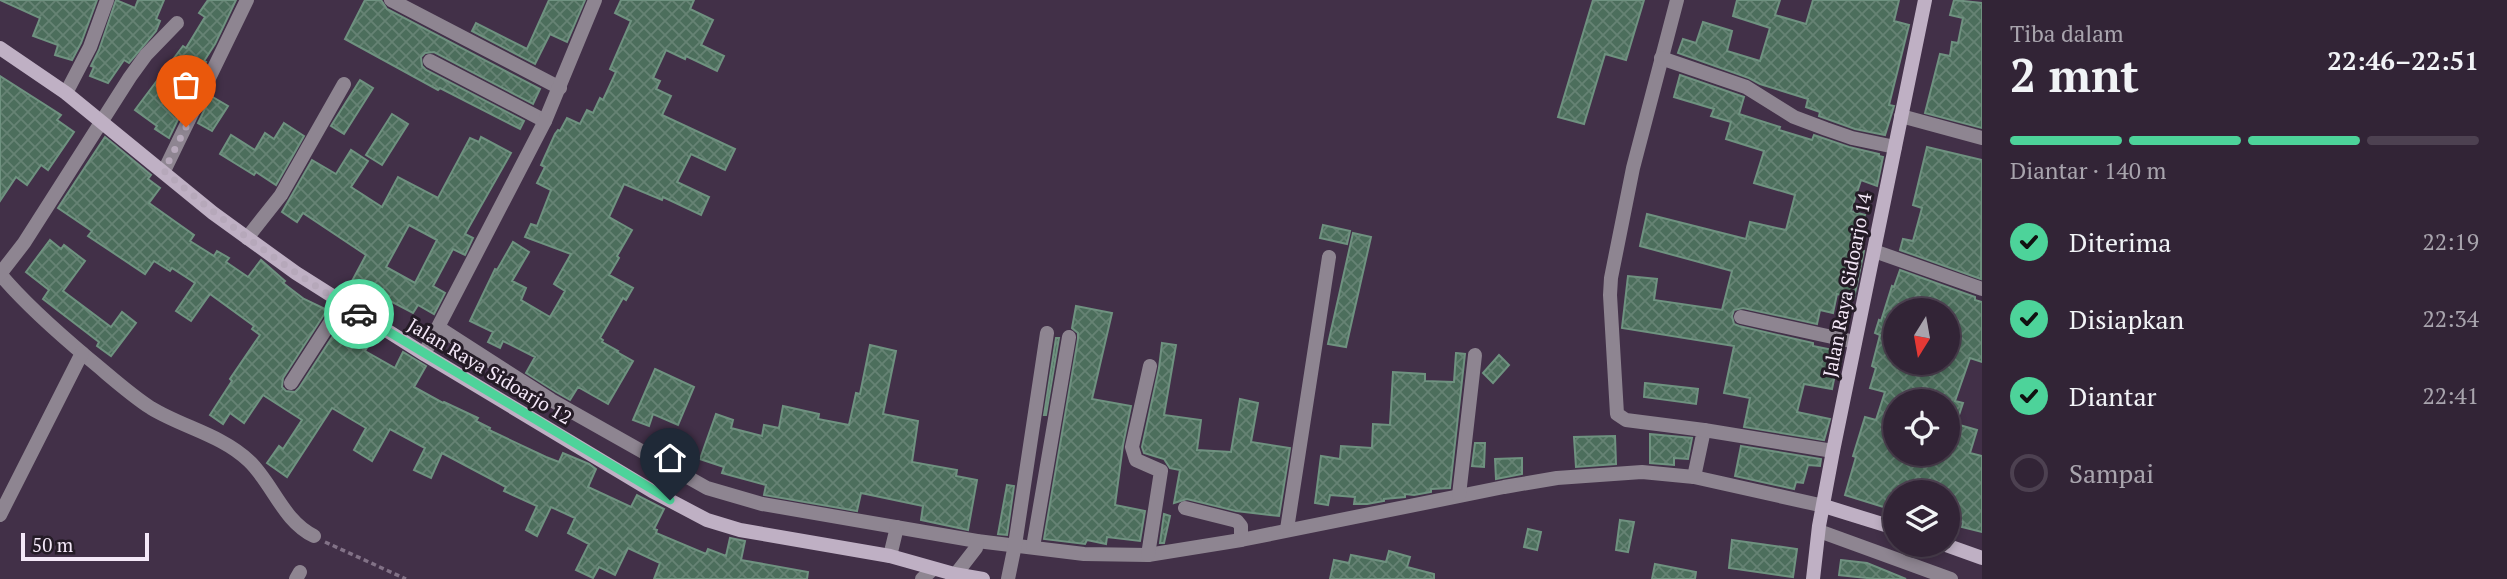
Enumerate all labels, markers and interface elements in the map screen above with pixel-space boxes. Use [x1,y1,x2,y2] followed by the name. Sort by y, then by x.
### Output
[2010,18,2124,49] text: Tiba dalam
[2327,43,2479,77] text: 22:46–22:51
[2010,44,2139,105] text: 2 mnt
[156,55,216,127] pin
[167,66,205,104] icon: bag
[2010,155,2166,186] text: Diantar · 140 m
[1816,190,1877,379] street label: Jalan Raya Sidoarjo 14
[2010,223,2048,261] icon: check
[2069,225,2171,259] text: Diterima
[2422,226,2479,257] text: 22:19
[324,279,394,349] courier
[340,295,378,333] icon: car
[1883,298,1960,374] north arrow
[1883,298,1960,557] map controls
[2010,300,2048,338] icon: check
[2069,302,2184,336] text: Disiapkan
[2422,303,2479,334] text: 22:34
[403,312,577,430] street label: Jalan Raya Sidoarjo 12
[2010,377,2048,415] icon: check
[2069,379,2157,413] text: Diantar
[2422,380,2479,411] text: 22:41
[1883,389,1960,466] button: locate
[640,428,700,500] pin
[651,439,689,477] icon: home
[2069,456,2154,490] text: Sampai
[1883,480,1960,557] button: layers
[21,530,149,562] scale bar
[32,532,73,557] text: 50 m

